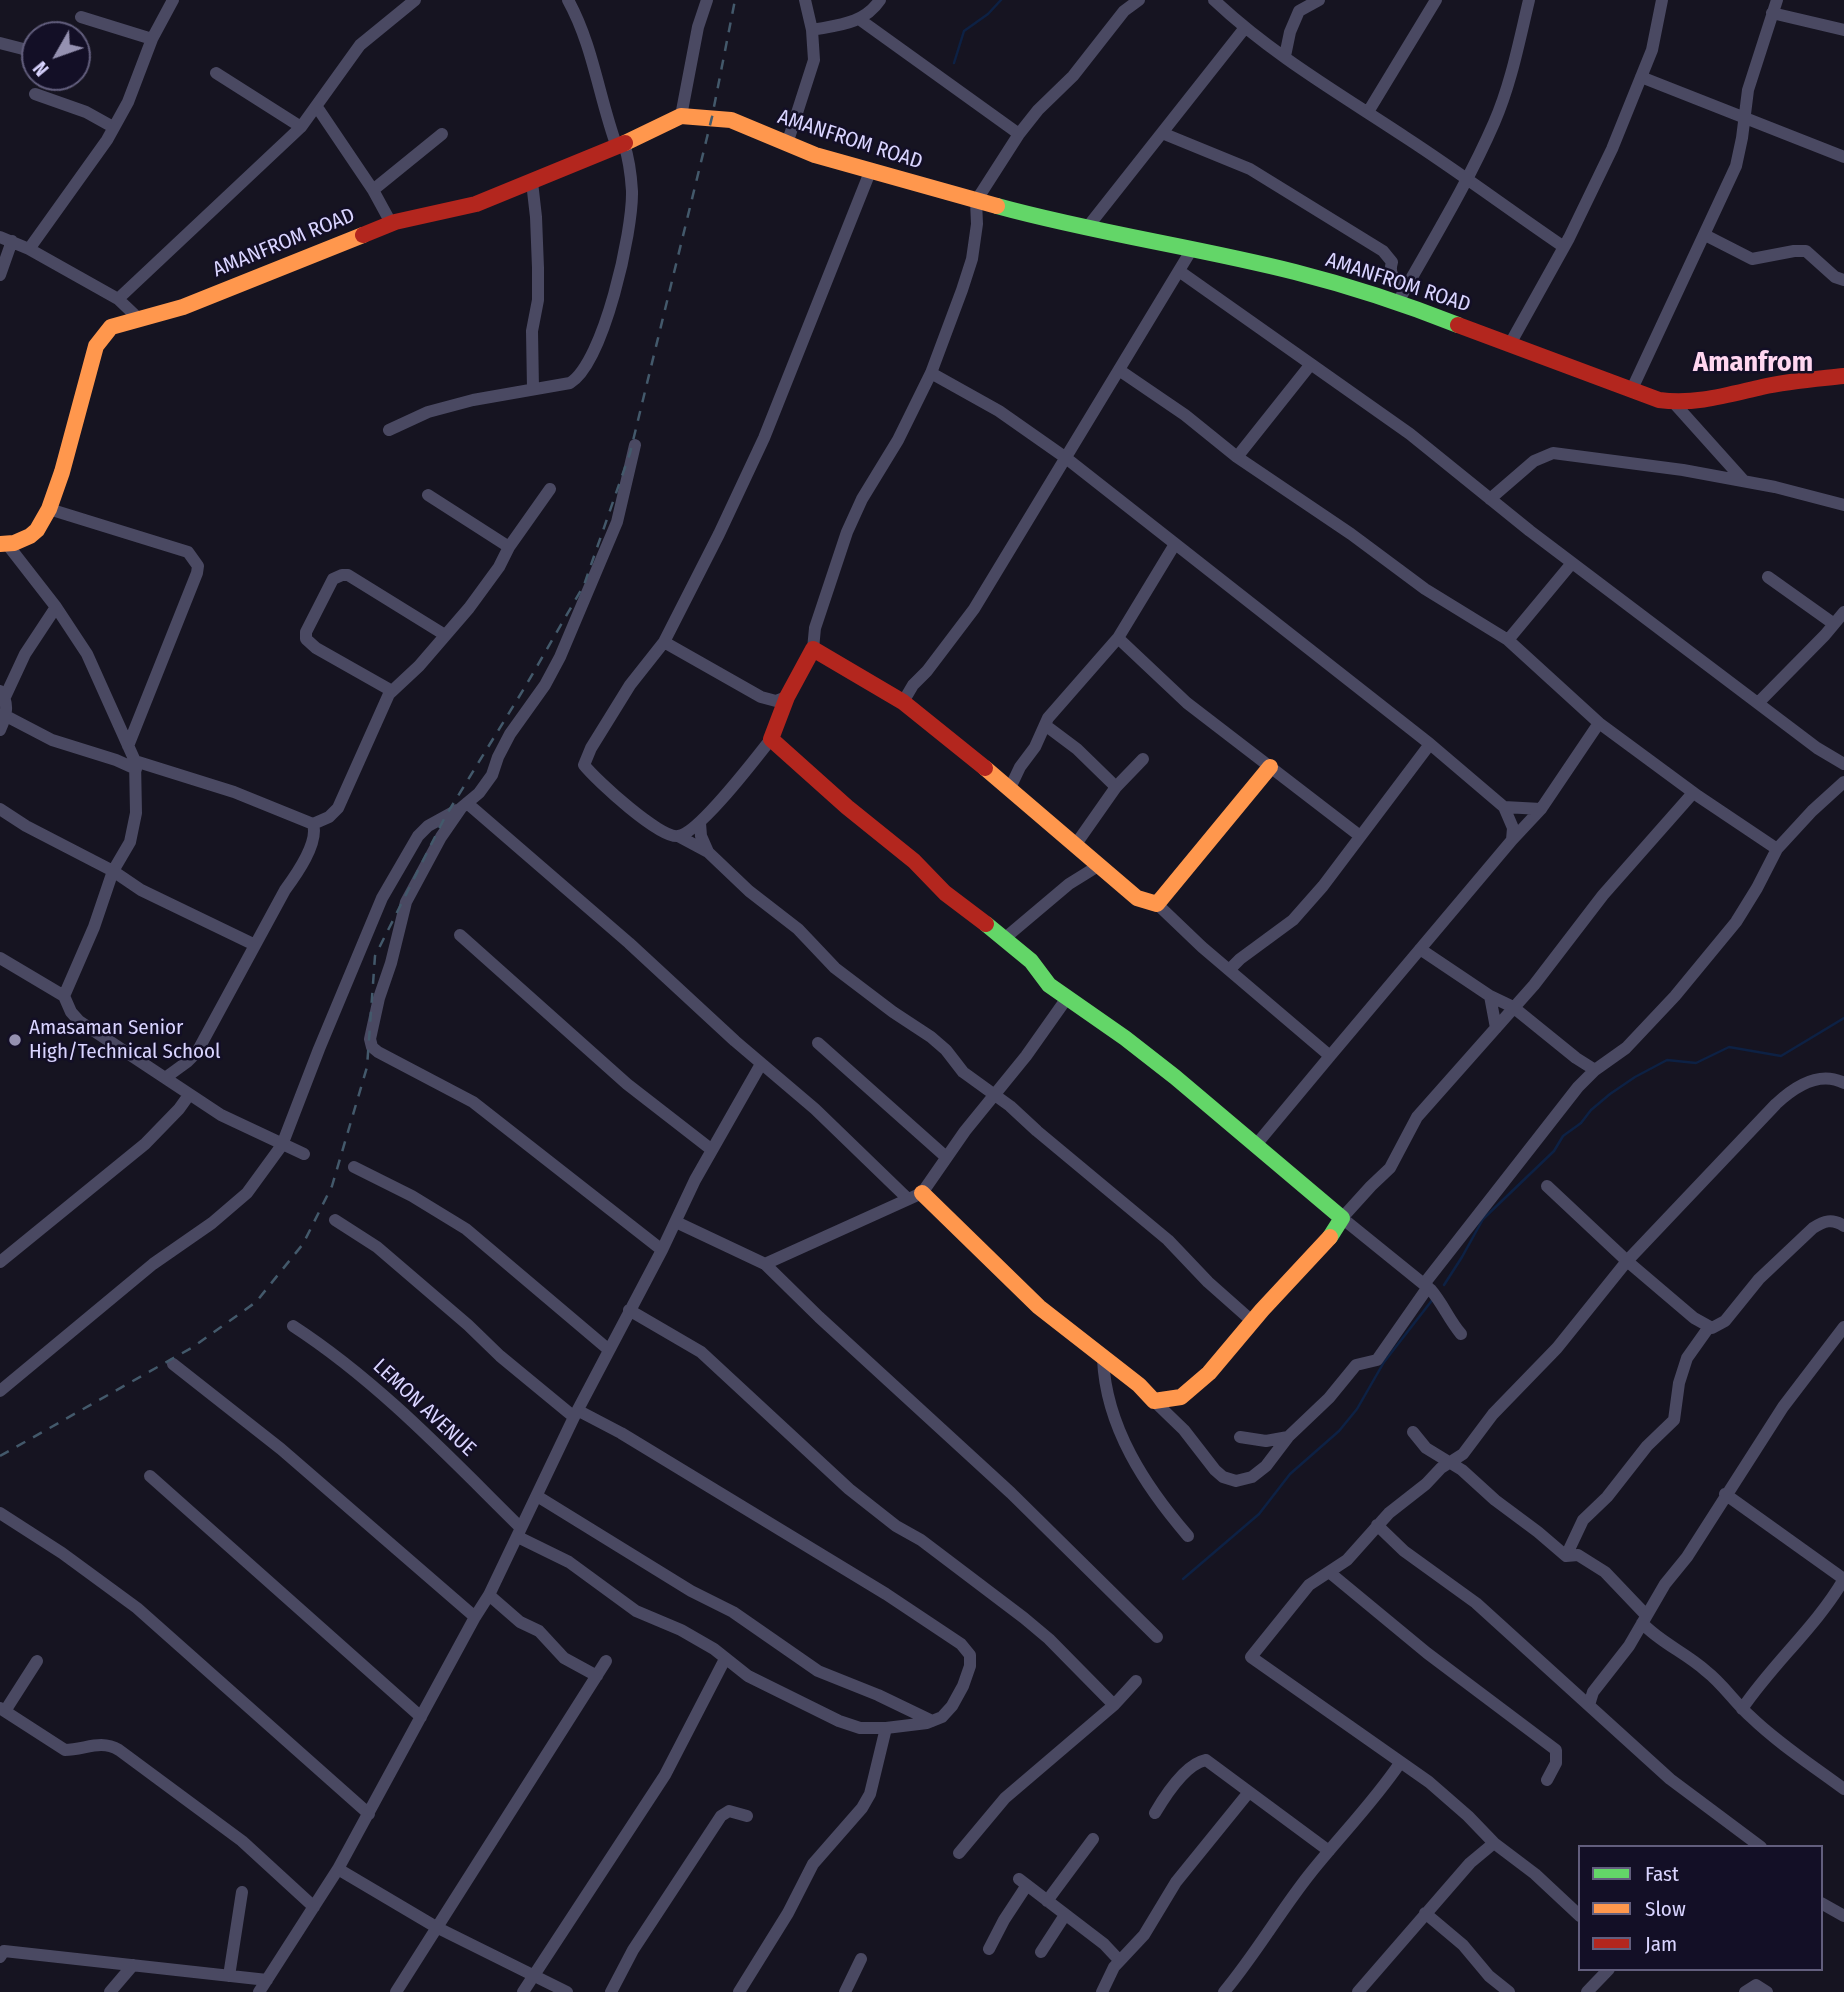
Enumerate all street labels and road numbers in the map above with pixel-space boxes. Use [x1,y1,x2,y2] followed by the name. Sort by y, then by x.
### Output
[774,105,926,175] street label: AMANFROM ROAD
[209,203,359,283] street label: AMANFROM ROAD
[1322,248,1474,318] street label: AMANFROM ROAD
[368,1354,480,1462] street label: LEMON AVENUE

